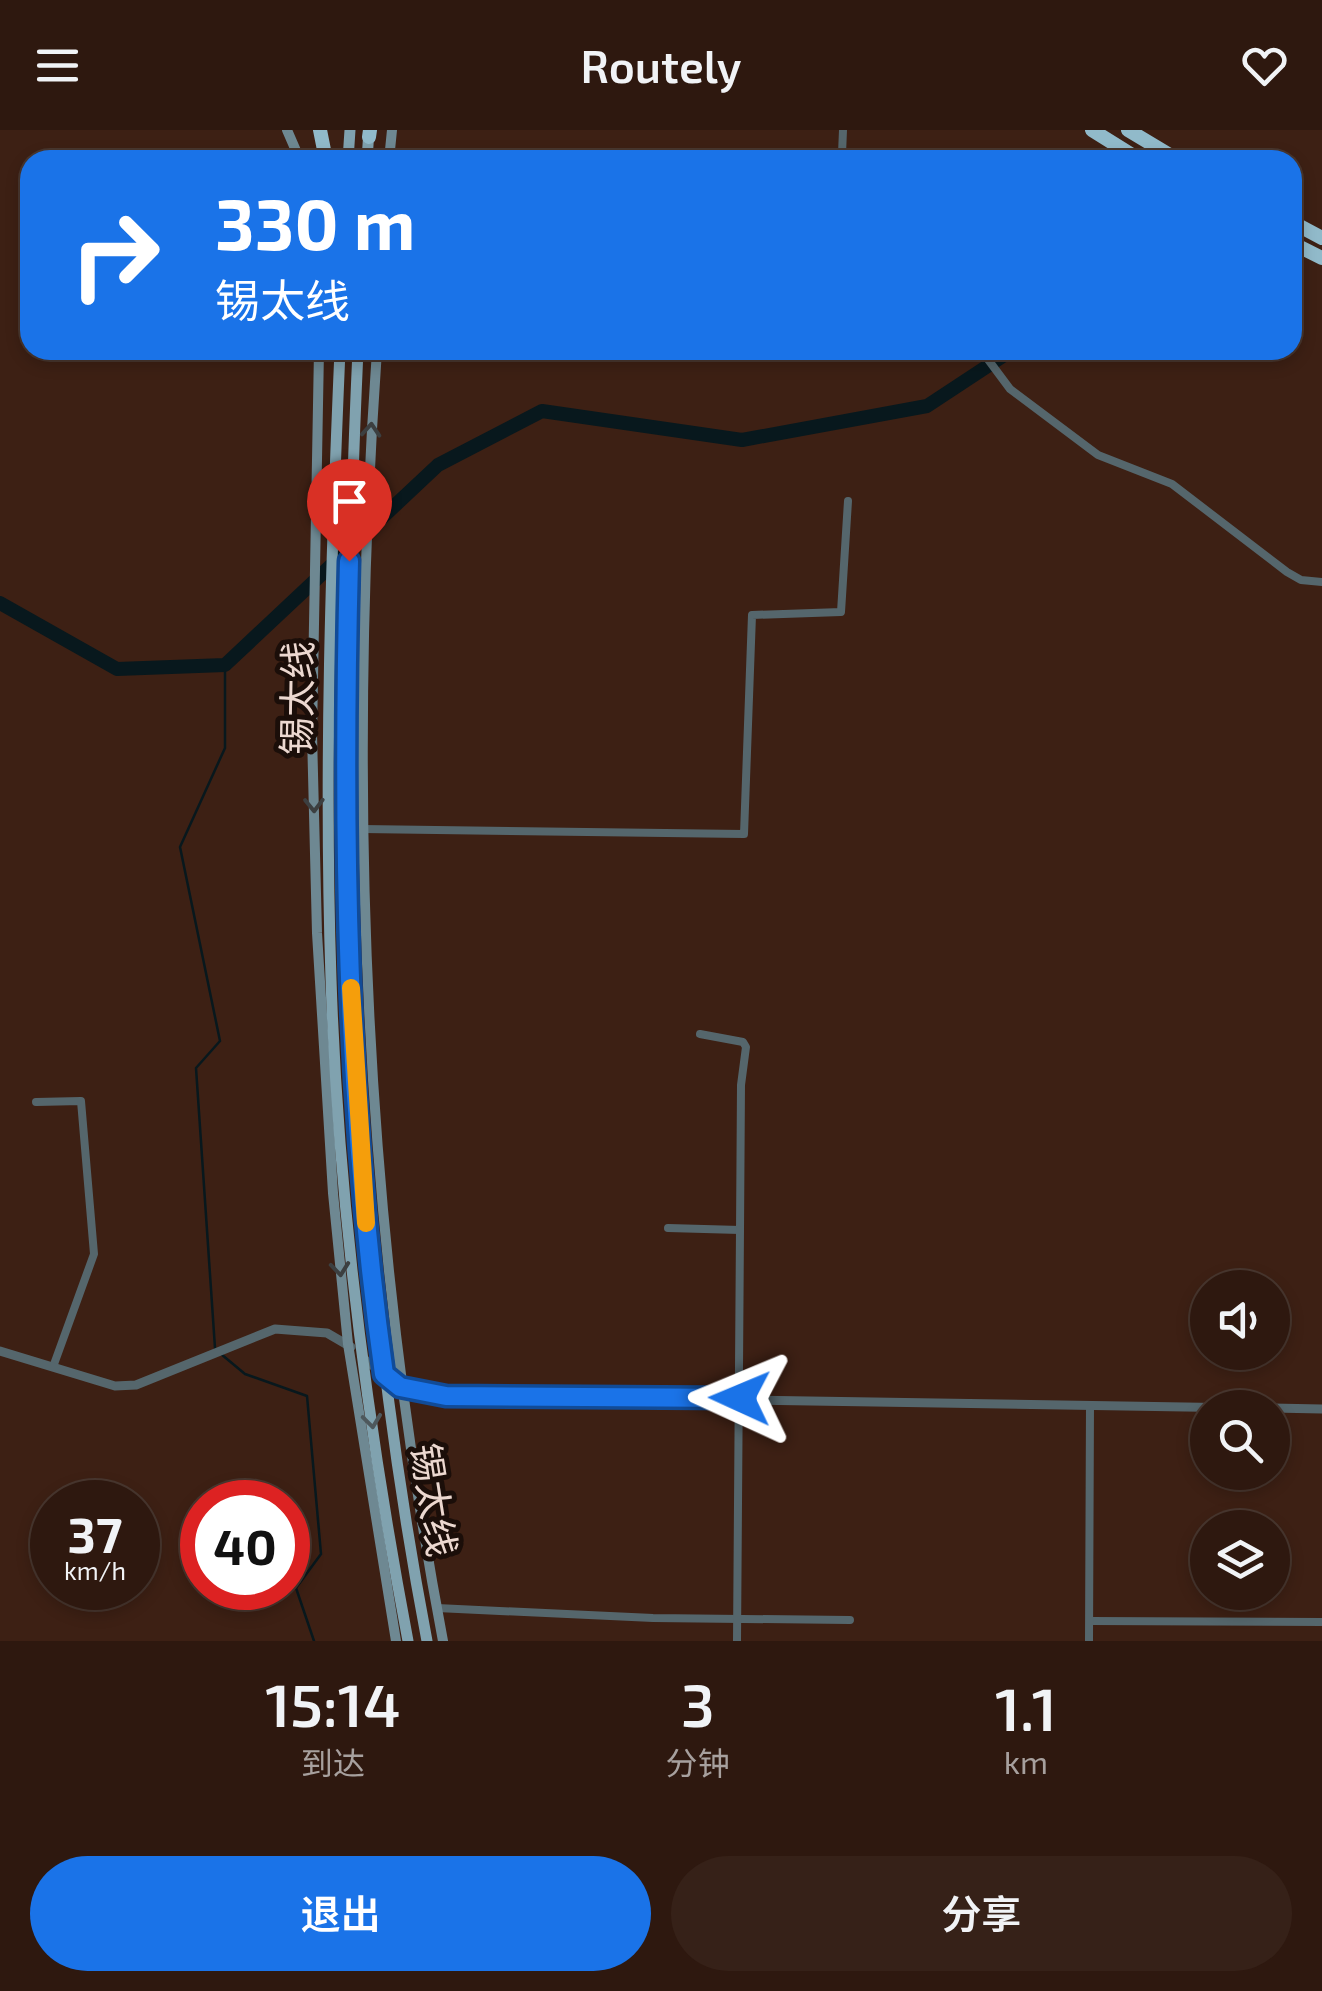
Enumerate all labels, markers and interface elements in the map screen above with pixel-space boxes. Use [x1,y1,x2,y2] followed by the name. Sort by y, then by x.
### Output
[30,38,85,93] icon: menu
[580,38,742,92] text: Routely
[1237,38,1292,93] icon: heart
[215,180,415,264] text: 330 m
[50,190,180,320] icon: right
[215,272,350,326] text: 锡太线
[360,422,381,438] one-way arrow
[307,459,392,562] pin
[322,474,377,529] icon: arrive
[272,641,320,755] street label: 锡太线
[303,797,324,813] one-way arrow
[329,1261,351,1277] one-way arrow
[1190,1270,1290,1610] map controls
[1190,1270,1290,1370] button: sound
[688,1346,792,1450] position arrow
[1190,1390,1290,1490] button: search
[361,1413,382,1429] one-way arrow
[403,1440,467,1560] street label: 锡太线
[180,1480,310,1610] speed limit sign: 40
[68,1503,122,1563] text: 37
[1190,1510,1290,1610] button: layers
[64,1555,126,1585] text: km/h
[265,1667,401,1739] text: 15:14
[681,1667,715,1739] text: 3
[995,1671,1057,1743] text: 1.1
[1004,1742,1048,1780] text: km
[301,1743,365,1781] text: 到达
[666,1743,730,1781] text: 分钟
[30,1856,651,1971] button: 退出
[671,1856,1292,1971] button: 分享

